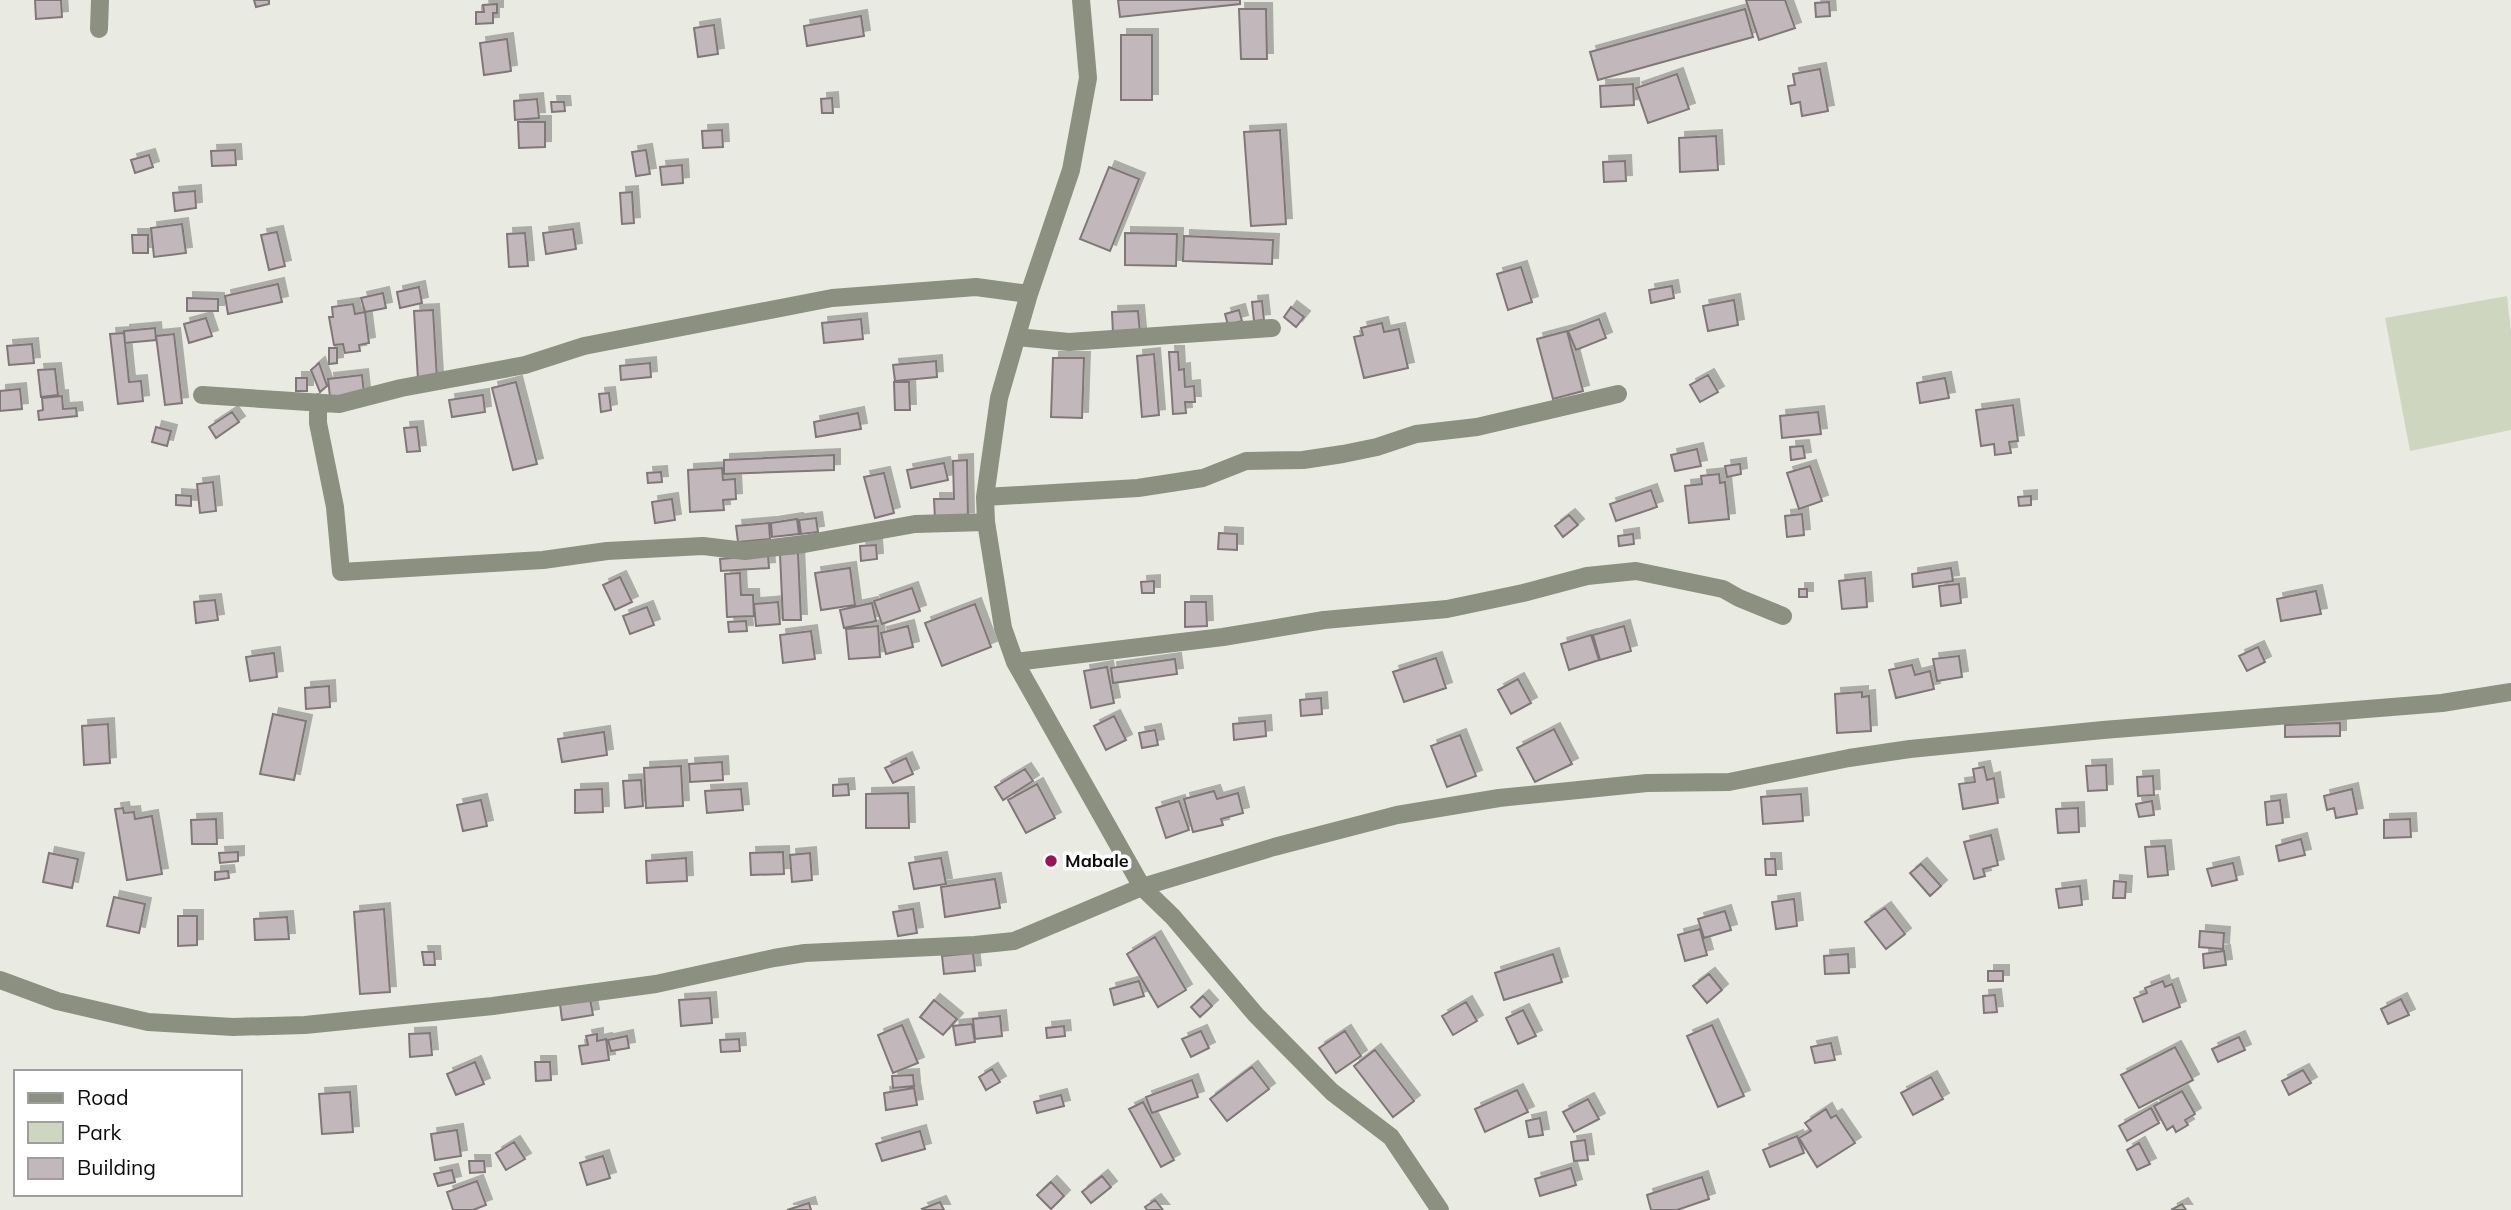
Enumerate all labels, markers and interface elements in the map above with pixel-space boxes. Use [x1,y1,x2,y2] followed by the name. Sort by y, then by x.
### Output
[1065,849,1129,872] place label: Mabale
[1043,853,1059,869] marker: Mabale
[14,1070,242,1196] legend
[77,1084,128,1110] text: Road
[77,1119,121,1145] text: Park
[77,1154,156,1180] text: Building

